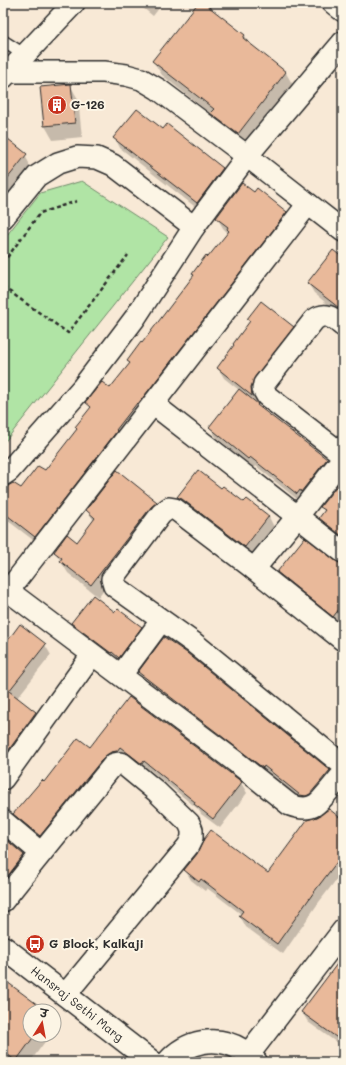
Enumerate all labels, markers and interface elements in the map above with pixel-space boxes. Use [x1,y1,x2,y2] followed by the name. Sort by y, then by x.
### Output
[46,94,68,116] building icon: G-126
[71,96,105,112] place label: G-126
[24,933,46,955] bus stop icon: G Block, Kalkaji
[49,935,144,951] place label: G Block, Kalkaji
[28,962,127,1045] street label: Hansraj Sethi Marg
[22,1003,62,1043] north arrow
[38,1004,51,1021] text: उ

